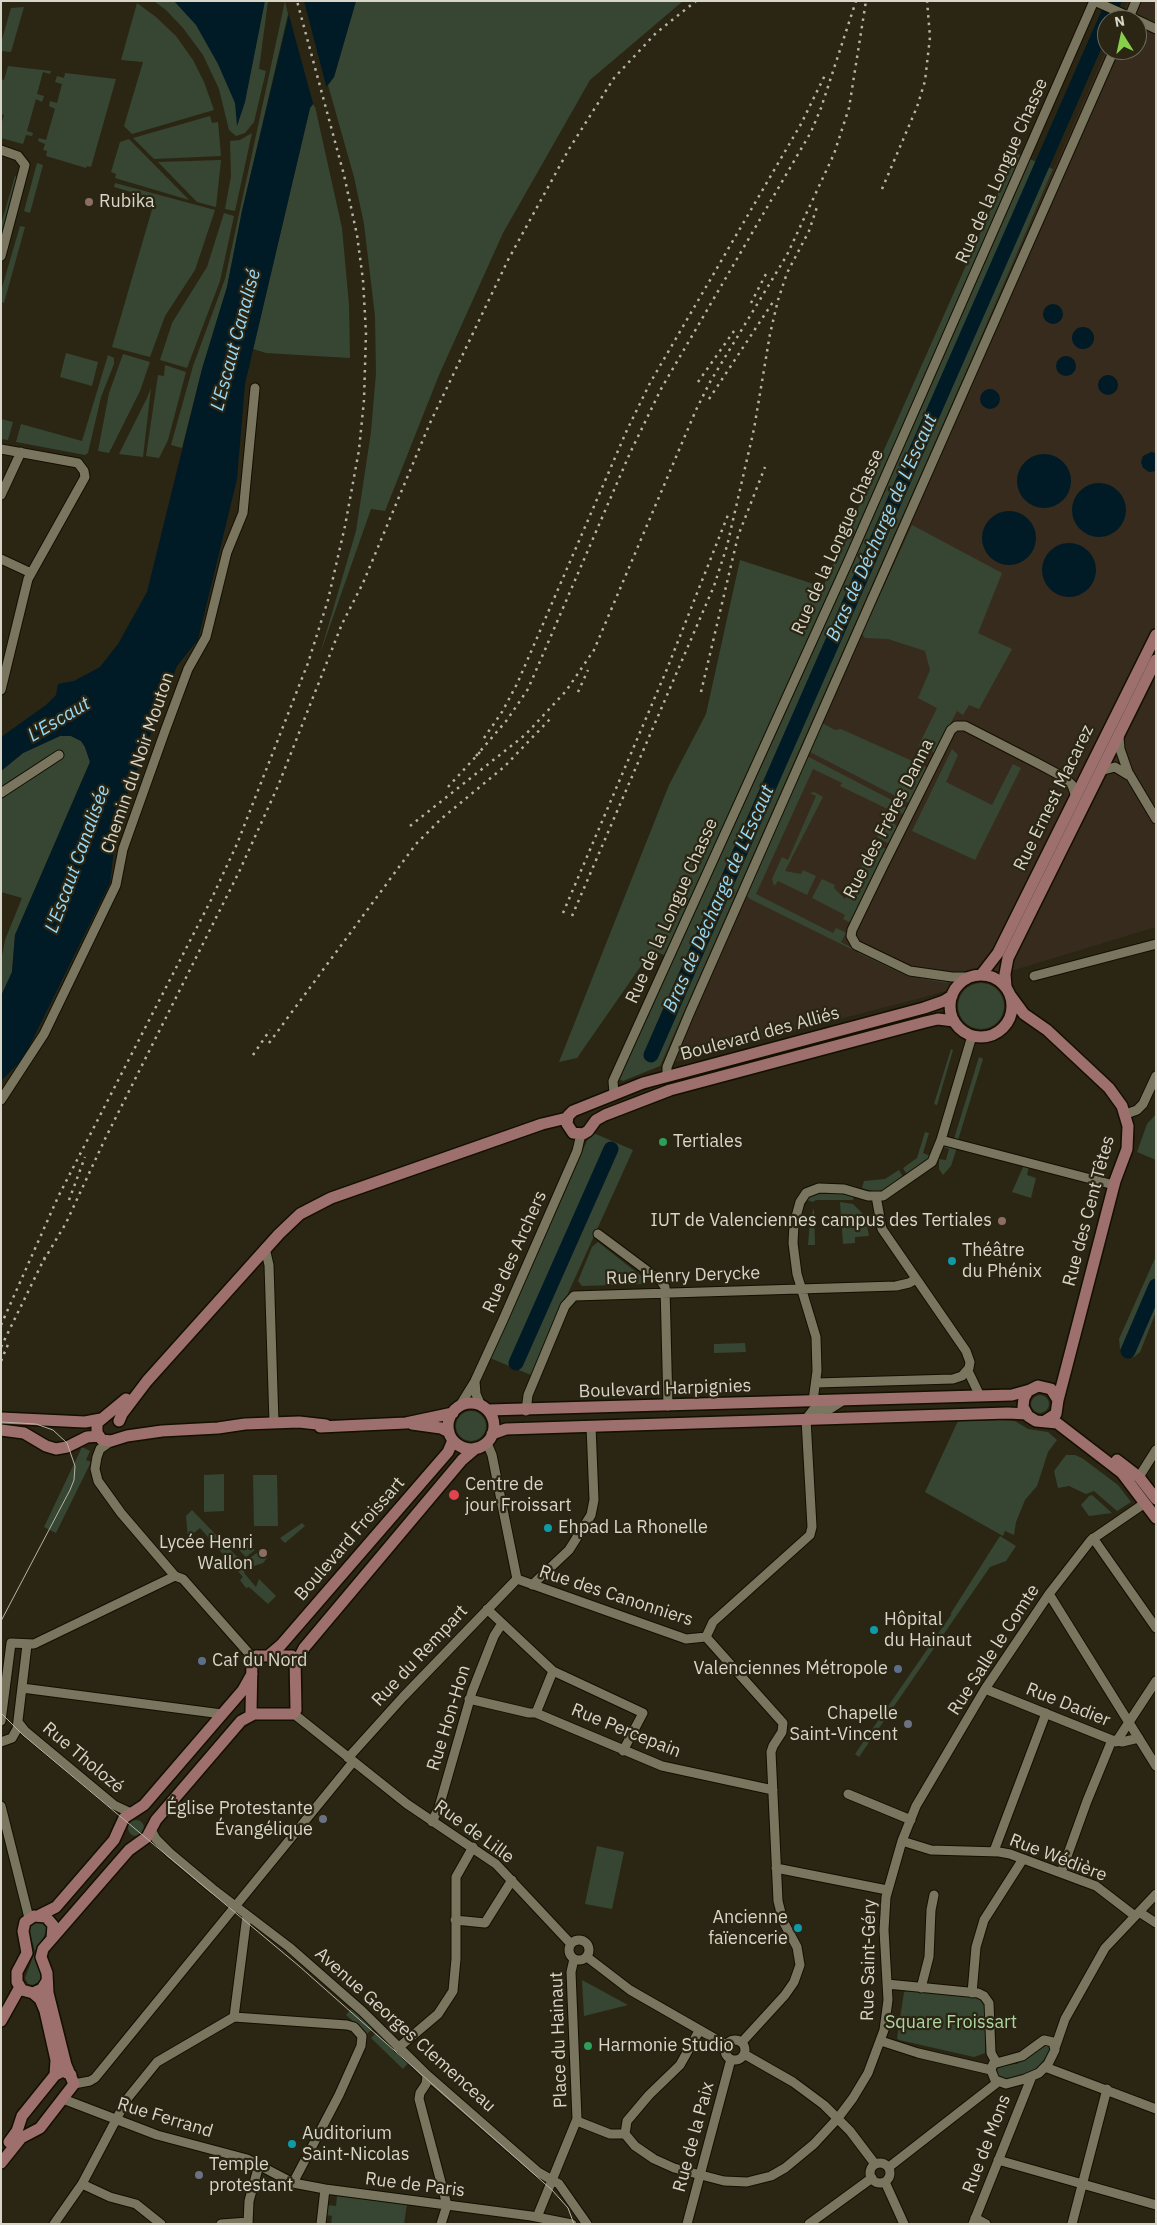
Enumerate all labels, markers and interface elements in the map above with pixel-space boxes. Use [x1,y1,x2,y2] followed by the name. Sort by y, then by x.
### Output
[1097,10,1147,60] north arrow
[1113,11,1126,31] text: N
[951,75,1053,267] street label: Rue de la Longue Chasse
[99,191,155,213] place label: Rubika
[83,196,95,208] marker: Rubika
[206,267,266,413] water label: L'Escaut Canalisé
[822,411,942,645] water label: Bras de Décharge de L'Escaut
[787,446,889,638] street label: Rue de la Longue Chasse
[97,669,179,857] street label: Chemin du Noir Mouton
[24,693,94,747] water label: L'Escaut
[1009,721,1099,875] street label: Rue Ernest Macarez
[839,735,939,903] street label: Rue des Frères Danna
[41,782,115,936] water label: L'Escaut Canalisée
[659,782,779,1016] water label: Bras de Décharge de L'Escaut
[621,815,723,1007] street label: Rue de la Longue Chasse
[678,1002,842,1066] street label: Boulevard des Alliés
[673,1131,743,1153] place label: Tertiales
[1059,1133,1119,1289] street label: Rue des Cent Têtes
[657,1136,669,1148] marker: Tertiales
[478,1187,552,1317] street label: Rue des Archers
[651,1210,992,1232] place label: IUT de Valenciennes campus des Tertiales
[996,1215,1008,1227] marker: IUT de Valenciennes campus des Tertiales
[962,1240,1042,1282] place label: Théâtre du Phénix
[946,1255,958,1267] marker: Théâtre du Phénix
[605,1263,761,1289] street label: Rue Henry Derycke
[578,1375,752,1403] street label: Boulevard Harpignies
[290,1473,410,1605] street label: Boulevard Froissart
[465,1474,571,1516] place label: Centre de jour Froissart
[447,1488,461,1502] marker: Centre de jour Froissart
[558,1517,708,1539] place label: Ehpad La Rhonelle
[542,1522,554,1534] marker: Ehpad La Rhonelle
[159,1532,253,1575] place label: Lycée Henri Wallon
[257,1547,269,1559] marker: Lycée Henri Wallon
[536,1561,696,1631] street label: Rue des Canonniers
[944,1580,1044,1720] street label: Rue Salle le Comte
[368,1601,472,1711] street label: Rue du Rempart
[884,1609,972,1652] place label: Hôpital du Hainaut
[868,1624,880,1636] marker: Hôpital du Hainaut
[212,1650,308,1672] place label: Caf du Nord
[196,1655,208,1667] marker: Caf du Nord
[693,1658,888,1680] place label: Valenciennes Métropole
[423,1663,475,1773] street label: Rue Hon-Hon
[892,1663,904,1675] marker: Valenciennes Métropole
[1023,1678,1113,1732] street label: Rue Dadier
[568,1699,684,1763] street label: Rue Percepain
[789,1703,898,1746] place label: Chapelle Saint-Vincent
[38,1718,128,1798] street label: Rue Tholozé
[902,1718,914,1730] marker: Chapelle Saint-Vincent
[430,1796,518,1868] street label: Rue de Lille
[166,1798,313,1840] place label: Église Protestante Évangélique
[317,1813,329,1825] marker: Église Protestante Évangélique
[1006,1830,1110,1886] street label: Rue Wédière
[857,1899,881,2021] street label: Rue Saint-Géry
[708,1907,788,1950] place label: Ancienne faïencerie
[792,1922,804,1934] marker: Ancienne faïencerie
[310,1943,500,2117] street label: Avenue Georges Clemenceau
[546,1971,572,2109] street label: Place du Hainaut
[885,2012,1017,2034] park label: Square Froissart
[598,2035,734,2057] place label: Harmonie Studio
[582,2040,594,2052] marker: Harmonie Studio
[669,2080,719,2194] street label: Rue de la Paix
[958,2092,1016,2196] street label: Rue de Mons
[115,2093,215,2143] street label: Rue Ferrand
[302,2123,409,2166] place label: Auditorium Saint-Nicolas
[286,2138,298,2150] marker: Auditorium Saint-Nicolas
[209,2154,293,2196] place label: Temple protestant
[364,2168,466,2202] street label: Rue de Paris
[193,2169,205,2181] marker: Temple protestant

